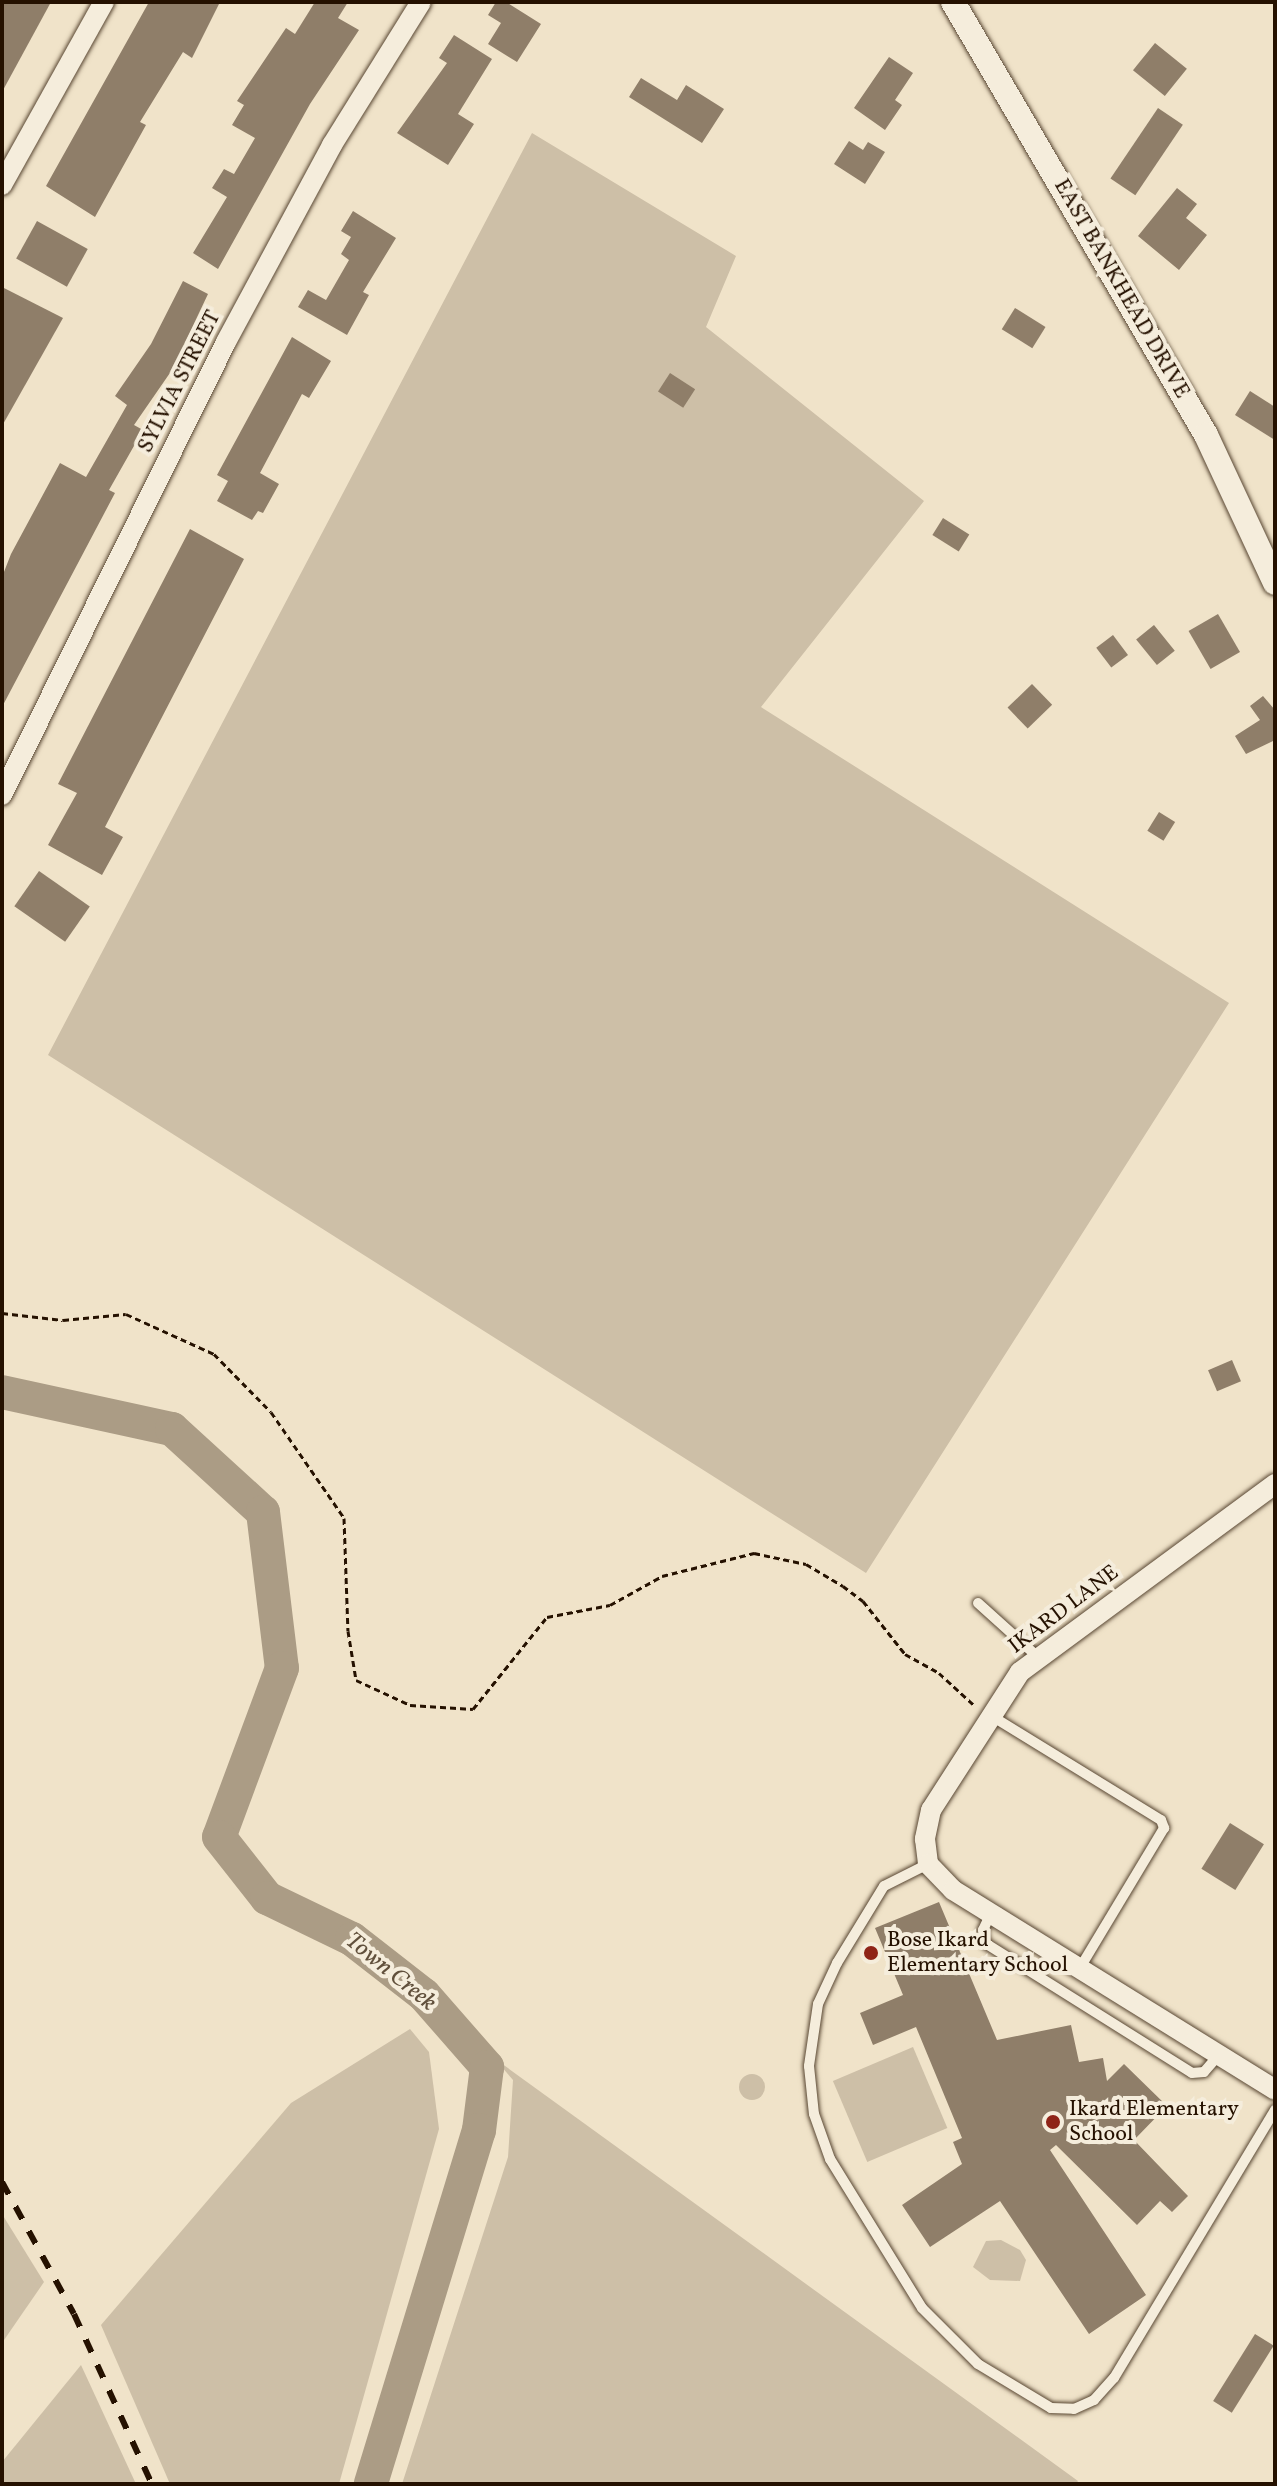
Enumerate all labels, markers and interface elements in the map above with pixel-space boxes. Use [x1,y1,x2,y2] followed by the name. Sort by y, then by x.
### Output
[1047,174,1195,404] street label: EAST BANKHEAD DRIVE
[133,306,227,458] street label: SYLVIA STREET
[1004,1560,1124,1660] street label: IKARD LANE
[887,1927,1069,1978] place label: Bose Ikard Elementary School
[339,1928,441,2018] water label: Town Creek
[862,1944,880,1962] marker: Bose Ikard Elementary School
[1069,2096,1239,2148] place label: Ikard Elementary School
[1044,2113,1062,2131] marker: Ikard Elementary School

